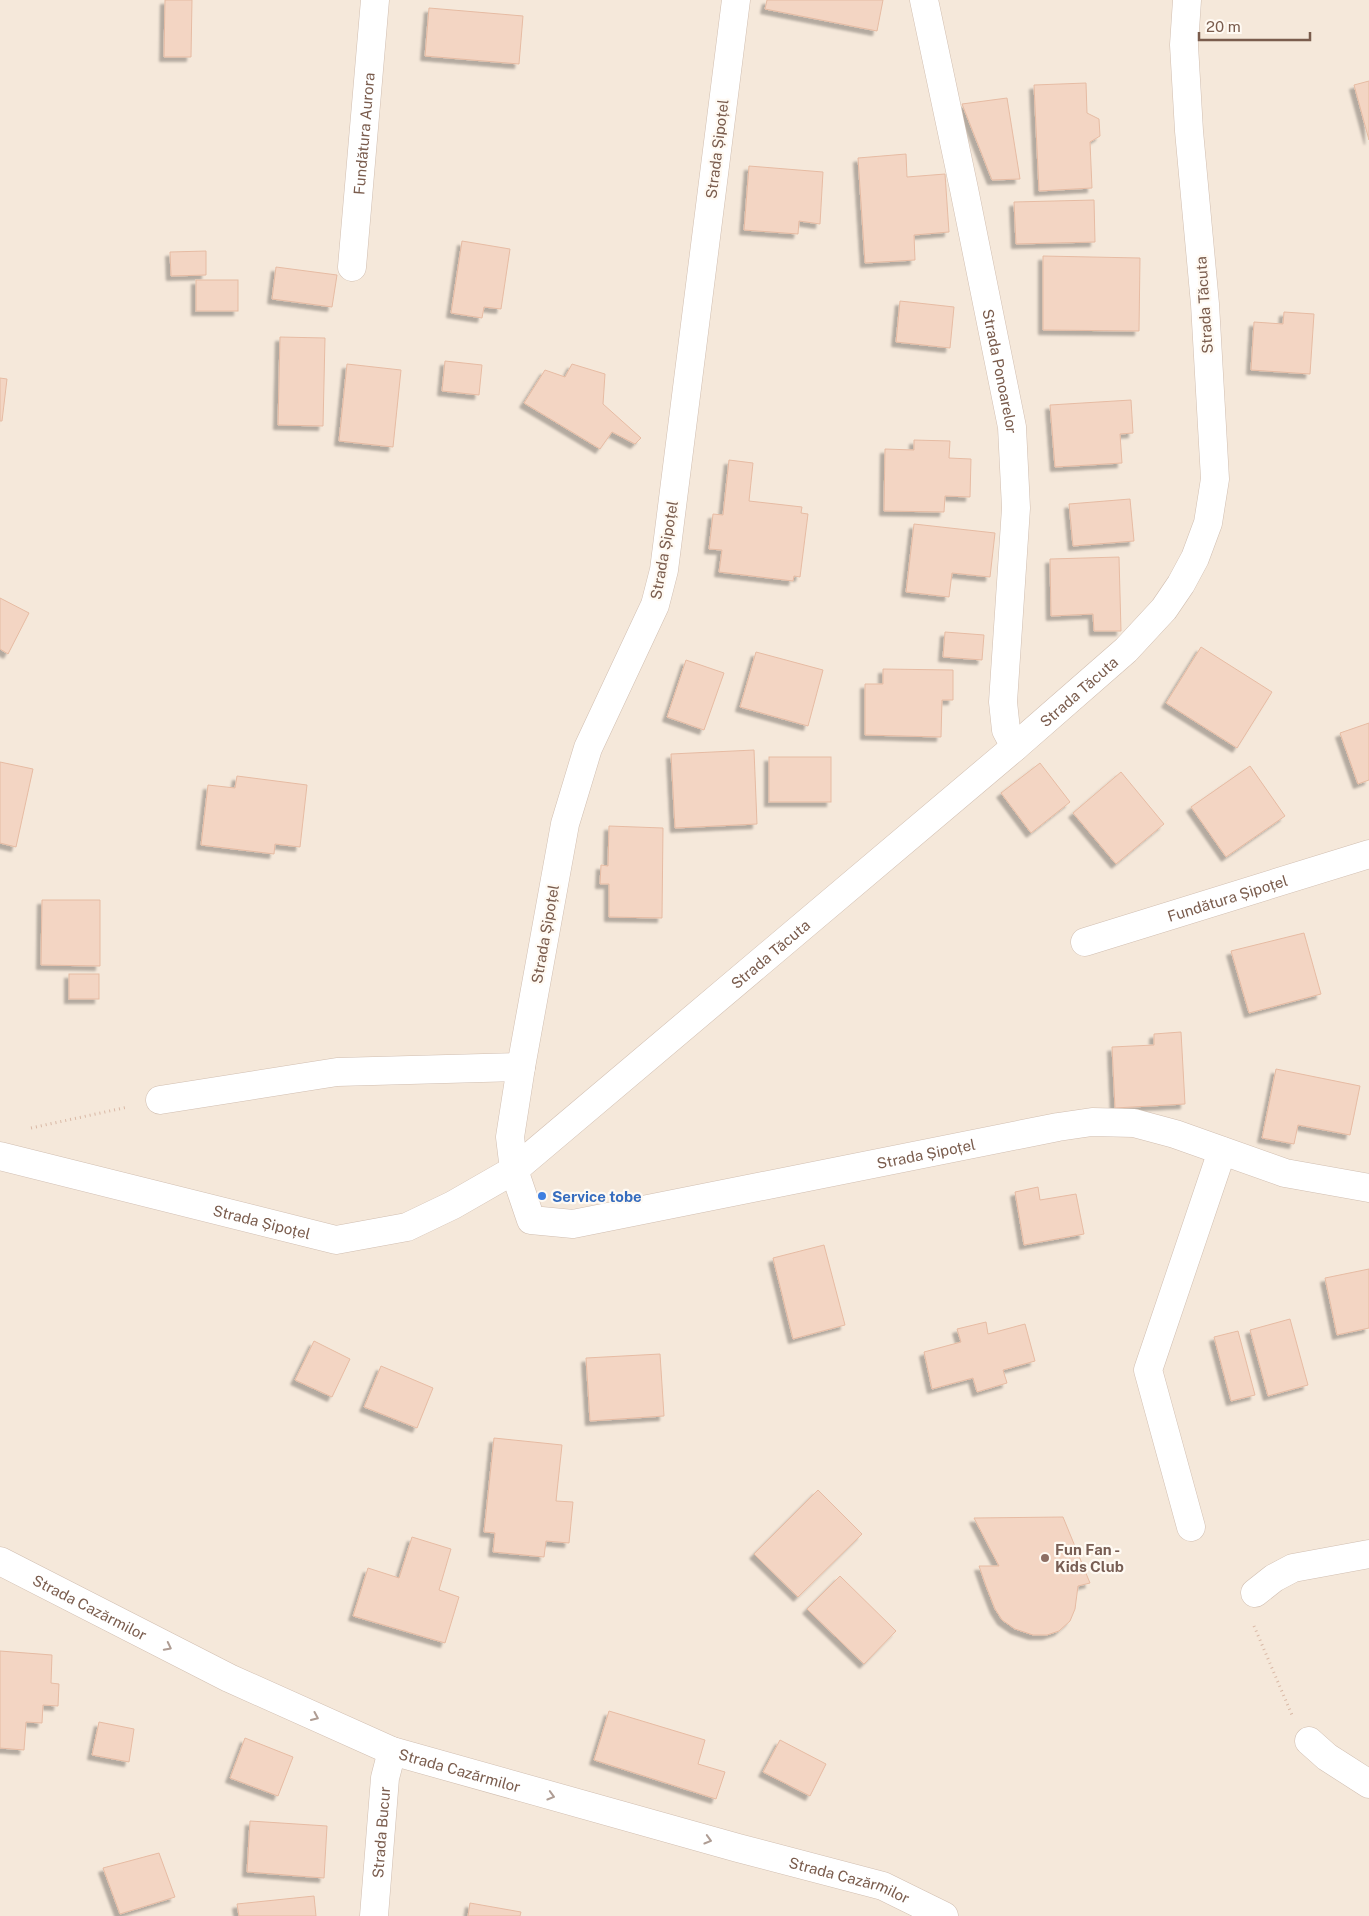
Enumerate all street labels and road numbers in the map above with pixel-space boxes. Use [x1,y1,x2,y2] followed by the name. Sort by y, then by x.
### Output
[350,72,377,195] street label: Fundătura Aurora
[702,98,732,200] street label: Strada Șipoțel
[1192,256,1216,354] street label: Strada Tăcuta
[980,307,1021,434] street label: Strada Ponoarelor
[647,499,681,601] street label: Strada Șipoțel
[1036,653,1121,730] street label: Strada Tăcuta
[1165,871,1290,925] street label: Fundătura Șipoțel
[528,883,562,985] street label: Strada Șipoțel
[727,916,813,992] street label: Strada Tăcuta
[875,1135,977,1172] street label: Strada Șipoțel
[211,1201,313,1242] street label: Strada Șipoțel
[30,1571,150,1643] street label: Strada Cazărmilor
[397,1745,523,1795] street label: Strada Cazărmilor
[369,1786,393,1879] street label: Strada Bucur
[787,1853,913,1906] street label: Strada Cazărmilor

